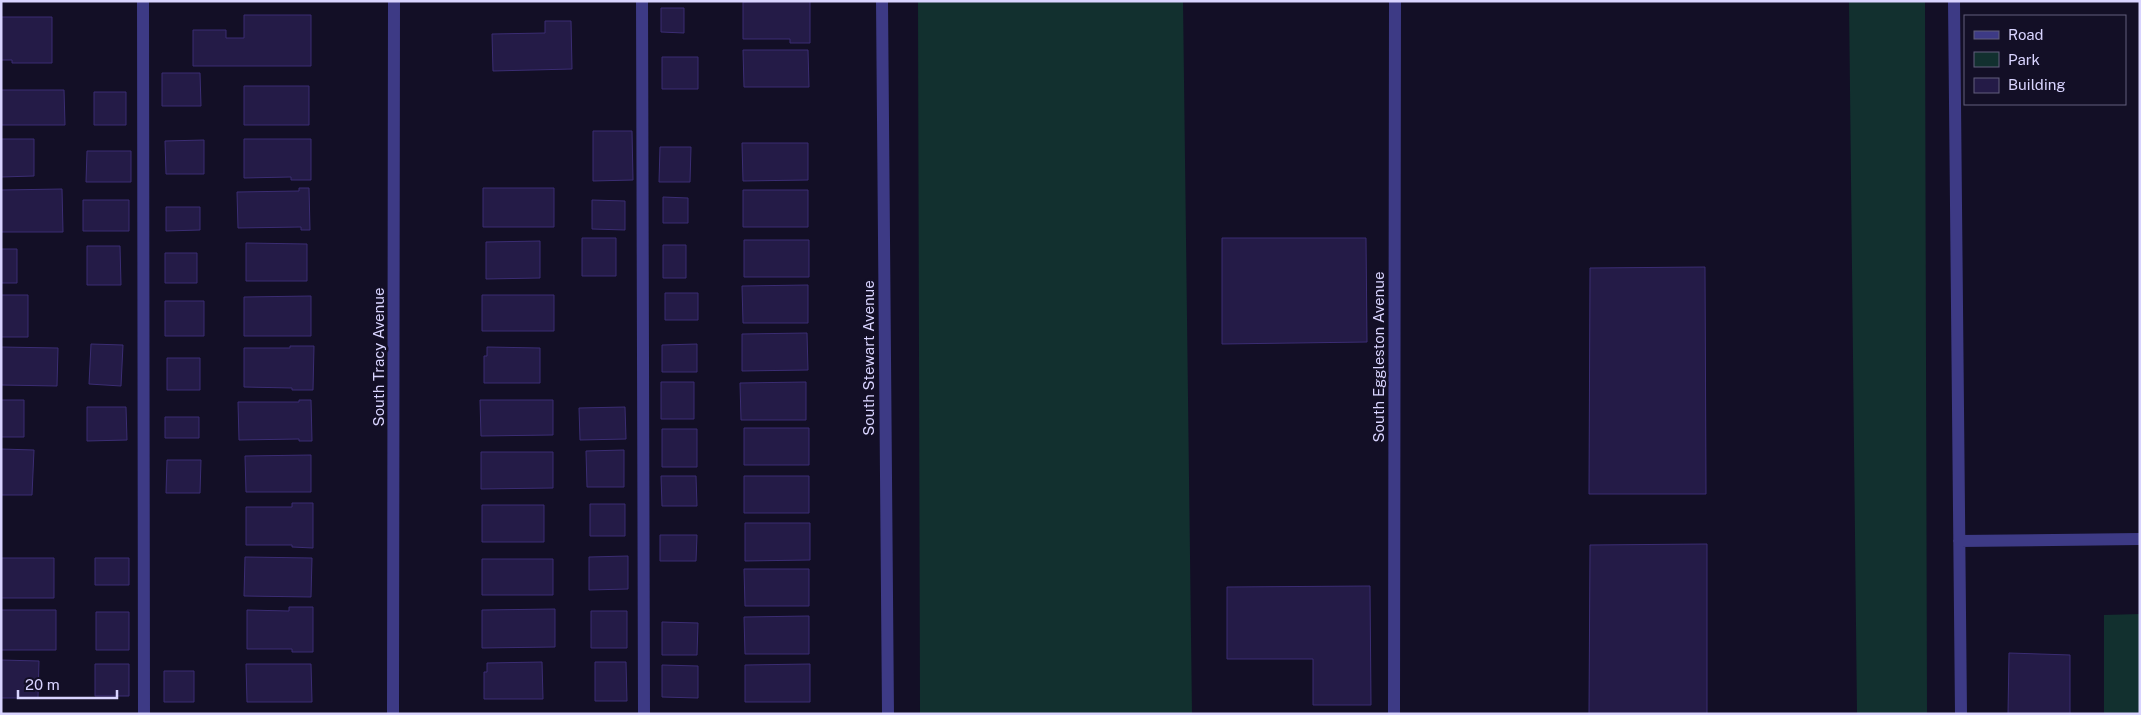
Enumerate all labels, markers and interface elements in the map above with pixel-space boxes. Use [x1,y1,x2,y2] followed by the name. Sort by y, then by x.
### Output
[1964,15,2126,105] legend
[2008,26,2044,43] text: Road
[2008,51,2040,68] text: Park
[2008,76,2066,93] text: Building
[1370,272,1387,442] street label: South Eggleston Avenue
[860,280,877,436] street label: South Stewart Avenue
[370,288,387,426] street label: South Tracy Avenue
[18,668,116,700] scale bar
[25,676,60,693] text: 20 m

